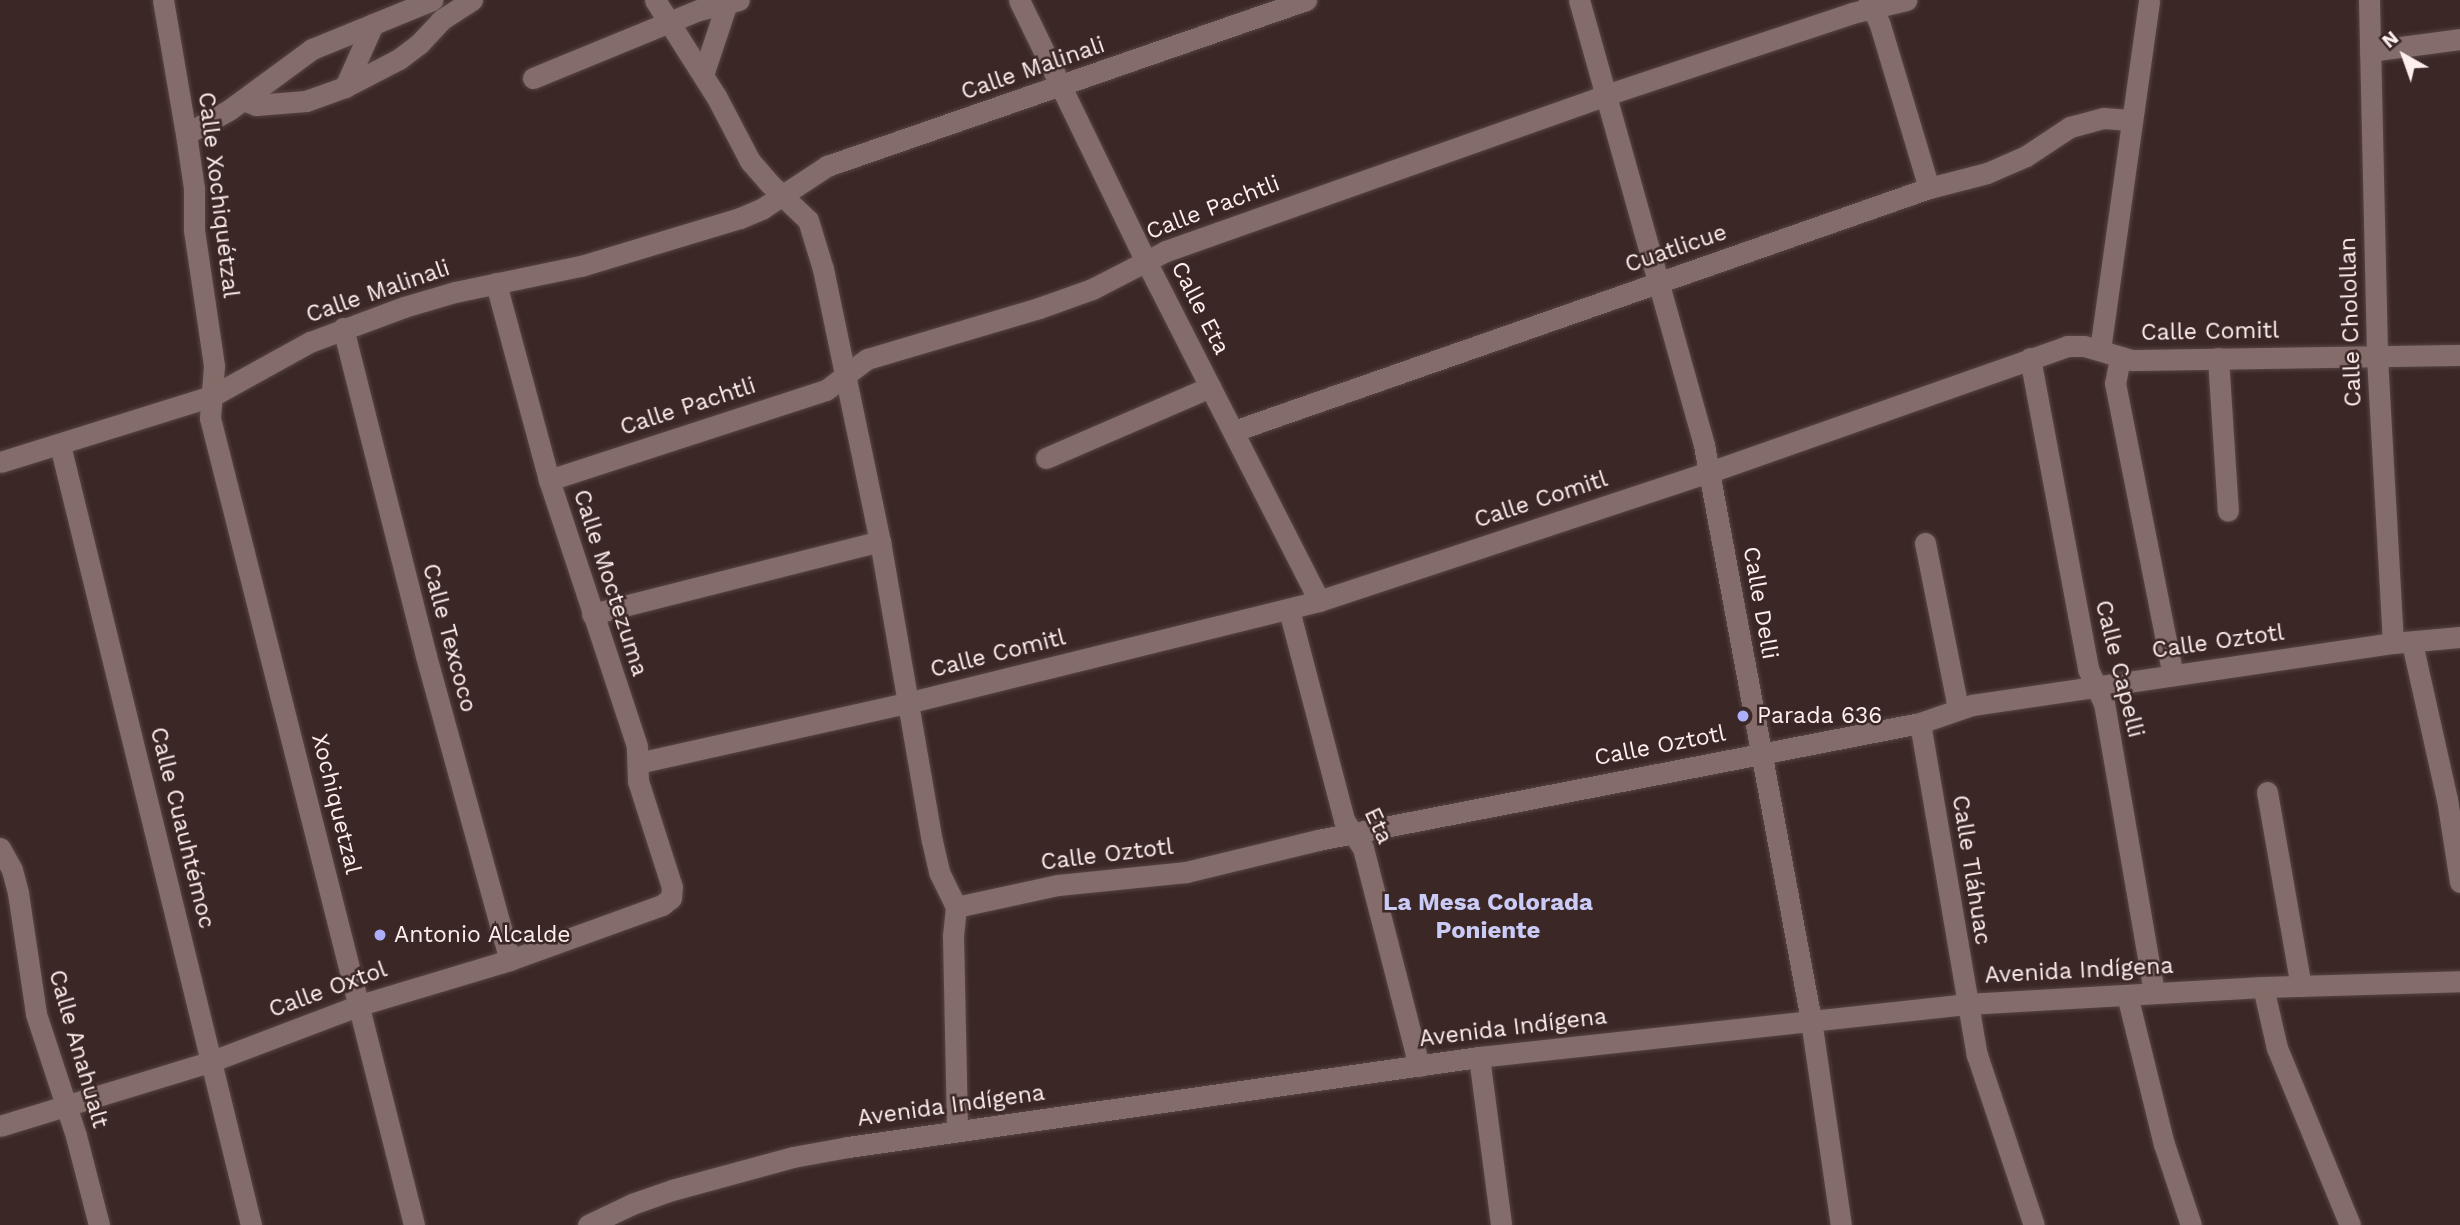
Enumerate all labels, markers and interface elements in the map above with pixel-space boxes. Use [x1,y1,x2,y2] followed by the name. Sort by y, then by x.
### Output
[2369,21,2439,91] north arrow
[2377,26,2403,53] text: N
[958,32,1108,106] street label: Calle Malinali
[192,90,244,300] street label: Calle Xochiquétzal
[1142,170,1284,246] street label: Calle Pachtli
[1622,219,1730,279] street label: Cuatlicue
[2334,237,2368,407] street label: Calle Cholollan
[303,255,453,329] street label: Calle Malinali
[1165,257,1235,359] street label: Calle Eta
[2141,317,2279,347] street label: Calle Comitl
[617,372,759,442] street label: Calle Pachtli
[1471,466,1611,534] street label: Calle Comitl
[567,486,653,680] street label: Calle Moctezuma
[1737,544,1783,662] street label: Calle Delli
[416,560,482,716] street label: Calle Texcoco
[2089,597,2149,741] street label: Calle Capelli
[2150,619,2286,665] street label: Calle Oztotl
[928,624,1068,684] street label: Calle Comitl
[1757,702,1883,730] place label: Parada 636
[1735,708,1751,724] marker: Parada 636
[1592,720,1728,772] street label: Calle Oztotl
[144,724,220,932] street label: Calle Cuauhtémoc
[305,731,367,877] street label: Xochiquetzal
[1945,793,1997,947] street label: Calle Tláhuac
[1358,803,1398,849] street label: Eta
[1039,833,1175,877] street label: Calle Oztotl
[1383,889,1593,945] district label: La Mesa Colorada Poniente
[394,921,572,949] place label: Antonio Alcalde
[372,927,388,943] marker: Antonio Alcalde
[1984,952,2174,990] street label: Avenida Indígena
[265,956,391,1024] street label: Calle Oxtol
[42,966,114,1132] street label: Calle Anahualt
[1417,1003,1609,1053] street label: Avenida Indígena
[855,1079,1047,1133] street label: Avenida Indígena

